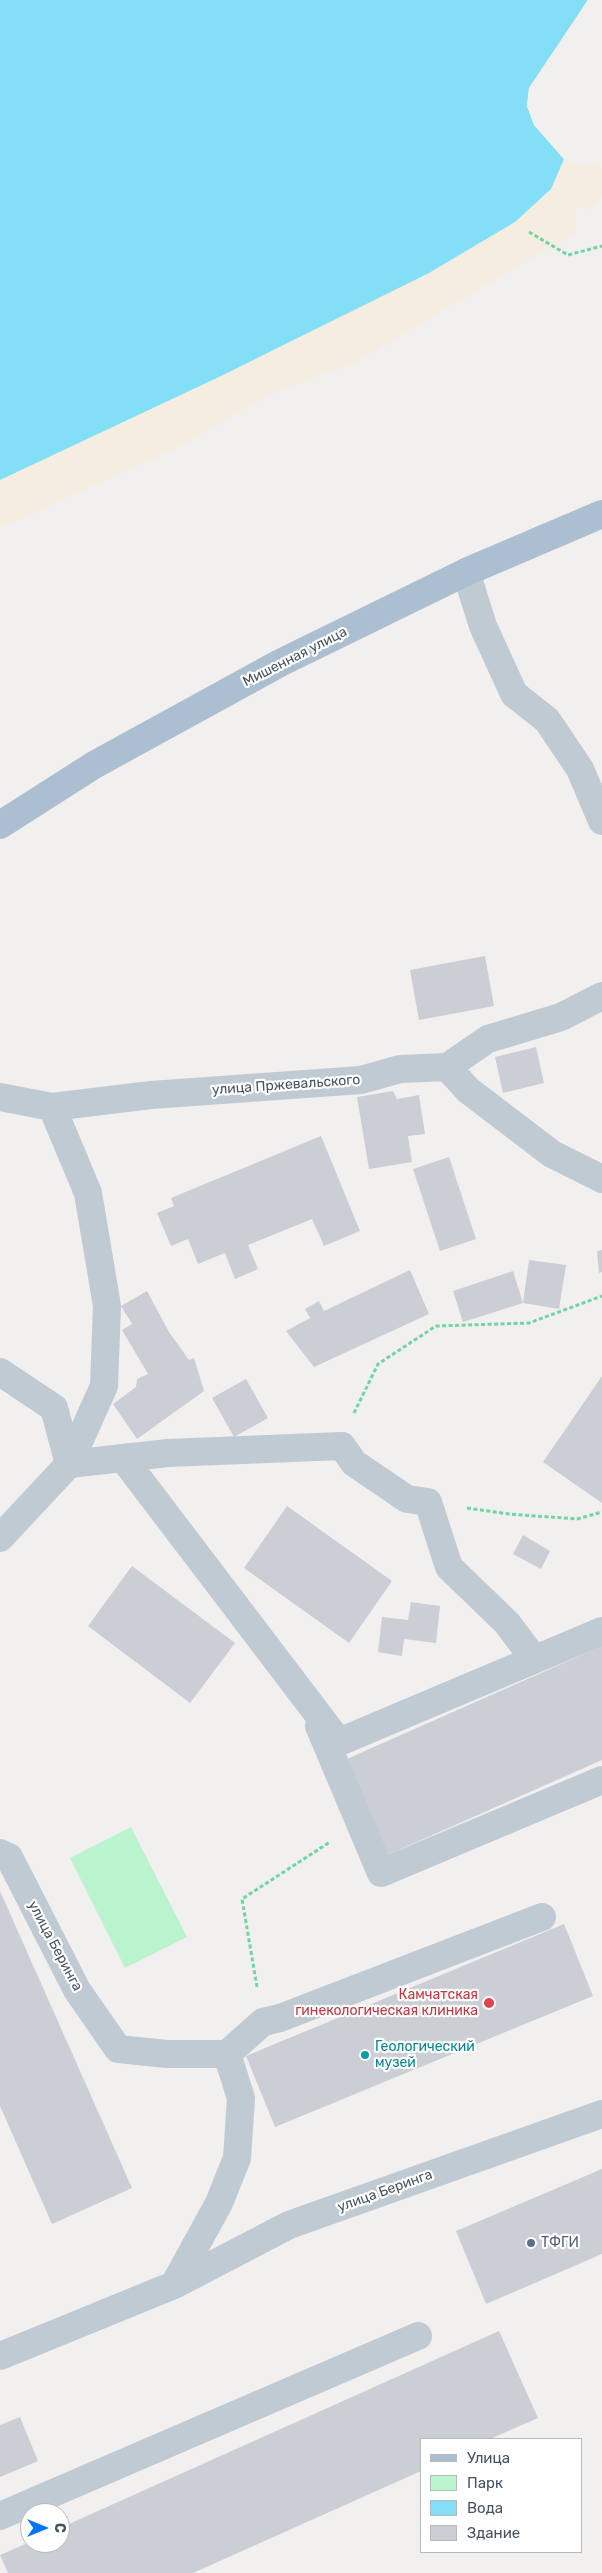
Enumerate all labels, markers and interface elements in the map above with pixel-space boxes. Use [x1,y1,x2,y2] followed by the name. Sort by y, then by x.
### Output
[240,624,350,690] street label: Мишенная улица
[211,1071,361,1099] street label: улица Пржевальского
[24,1898,86,1994] street label: улица Беринга
[295,1987,478,2020] place label: Камчатская гинекологическая клиника
[482,1996,496,2010] marker: Камчатская гинекологическая клиника
[375,2039,475,2072] place label: Геологический музей
[359,2049,371,2061] marker: Геологический музей
[335,2166,435,2216] street label: улица Беринга
[541,2235,579,2251] place label: ТФГИ
[525,2237,537,2249] marker: ТФГИ
[420,2438,582,2553] legend
[467,2449,510,2467] text: Улица
[467,2474,503,2492] text: Парк
[467,2499,503,2517] text: Вода
[20,2503,70,2553] north arrow
[51,2523,68,2533] text: С
[467,2524,520,2542] text: Здание

